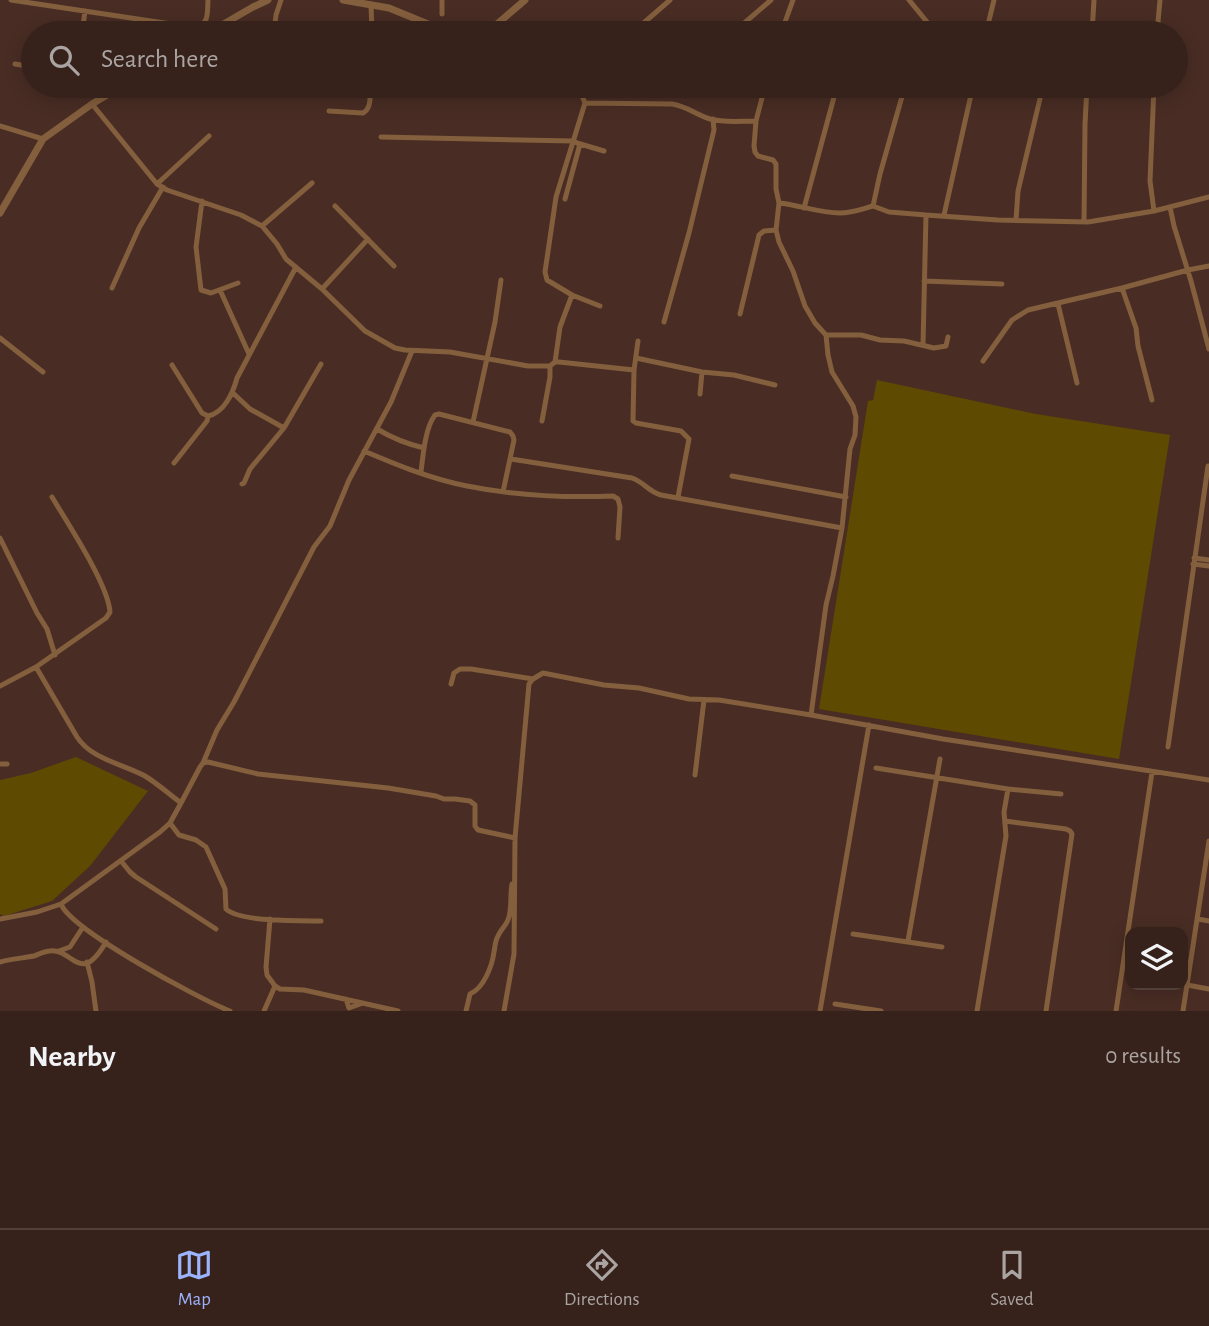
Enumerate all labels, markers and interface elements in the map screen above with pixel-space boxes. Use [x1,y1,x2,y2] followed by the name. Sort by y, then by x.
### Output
[21,21,1188,98] search box
[45,41,83,79] icon: search
[101,46,219,72] text: Search here
[1125,927,1188,990] map controls
[1125,927,1188,990] button: layers
[28,1042,116,1072] text: Nearby
[1105,1045,1181,1068] text: 0 results
[175,1246,213,1311] tab: Map
[564,1246,640,1311] tab: Directions
[990,1246,1034,1311] tab: Saved

